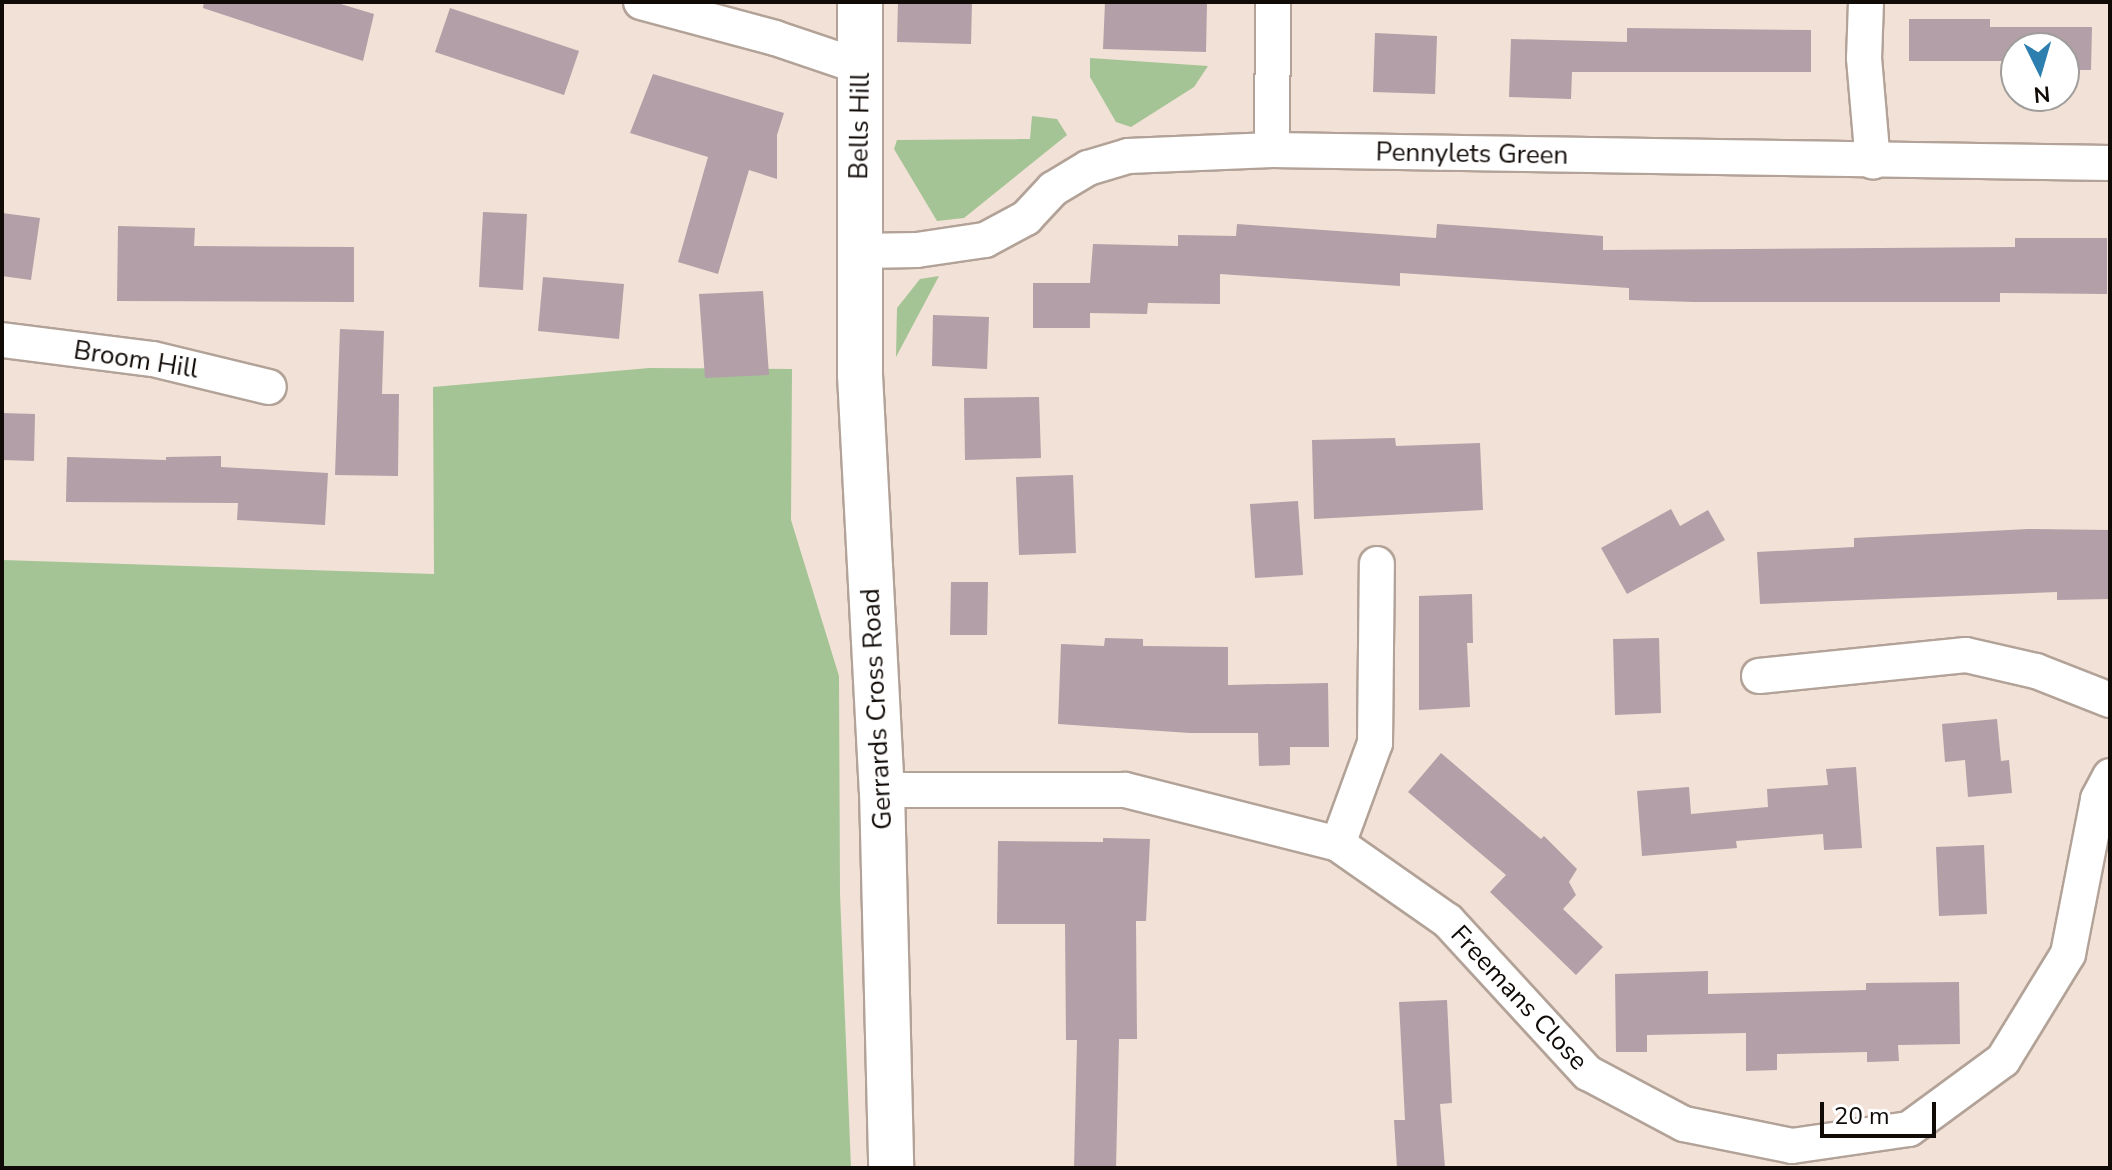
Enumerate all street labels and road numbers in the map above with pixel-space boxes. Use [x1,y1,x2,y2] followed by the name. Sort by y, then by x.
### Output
[843,72,877,180] street label: Bells Hill
[1375,137,1569,171] street label: Pennylets Green
[71,335,201,385] street label: Broom Hill
[855,587,899,831] street label: Gerrards Cross Road
[1444,919,1594,1077] street label: Freemans Close

